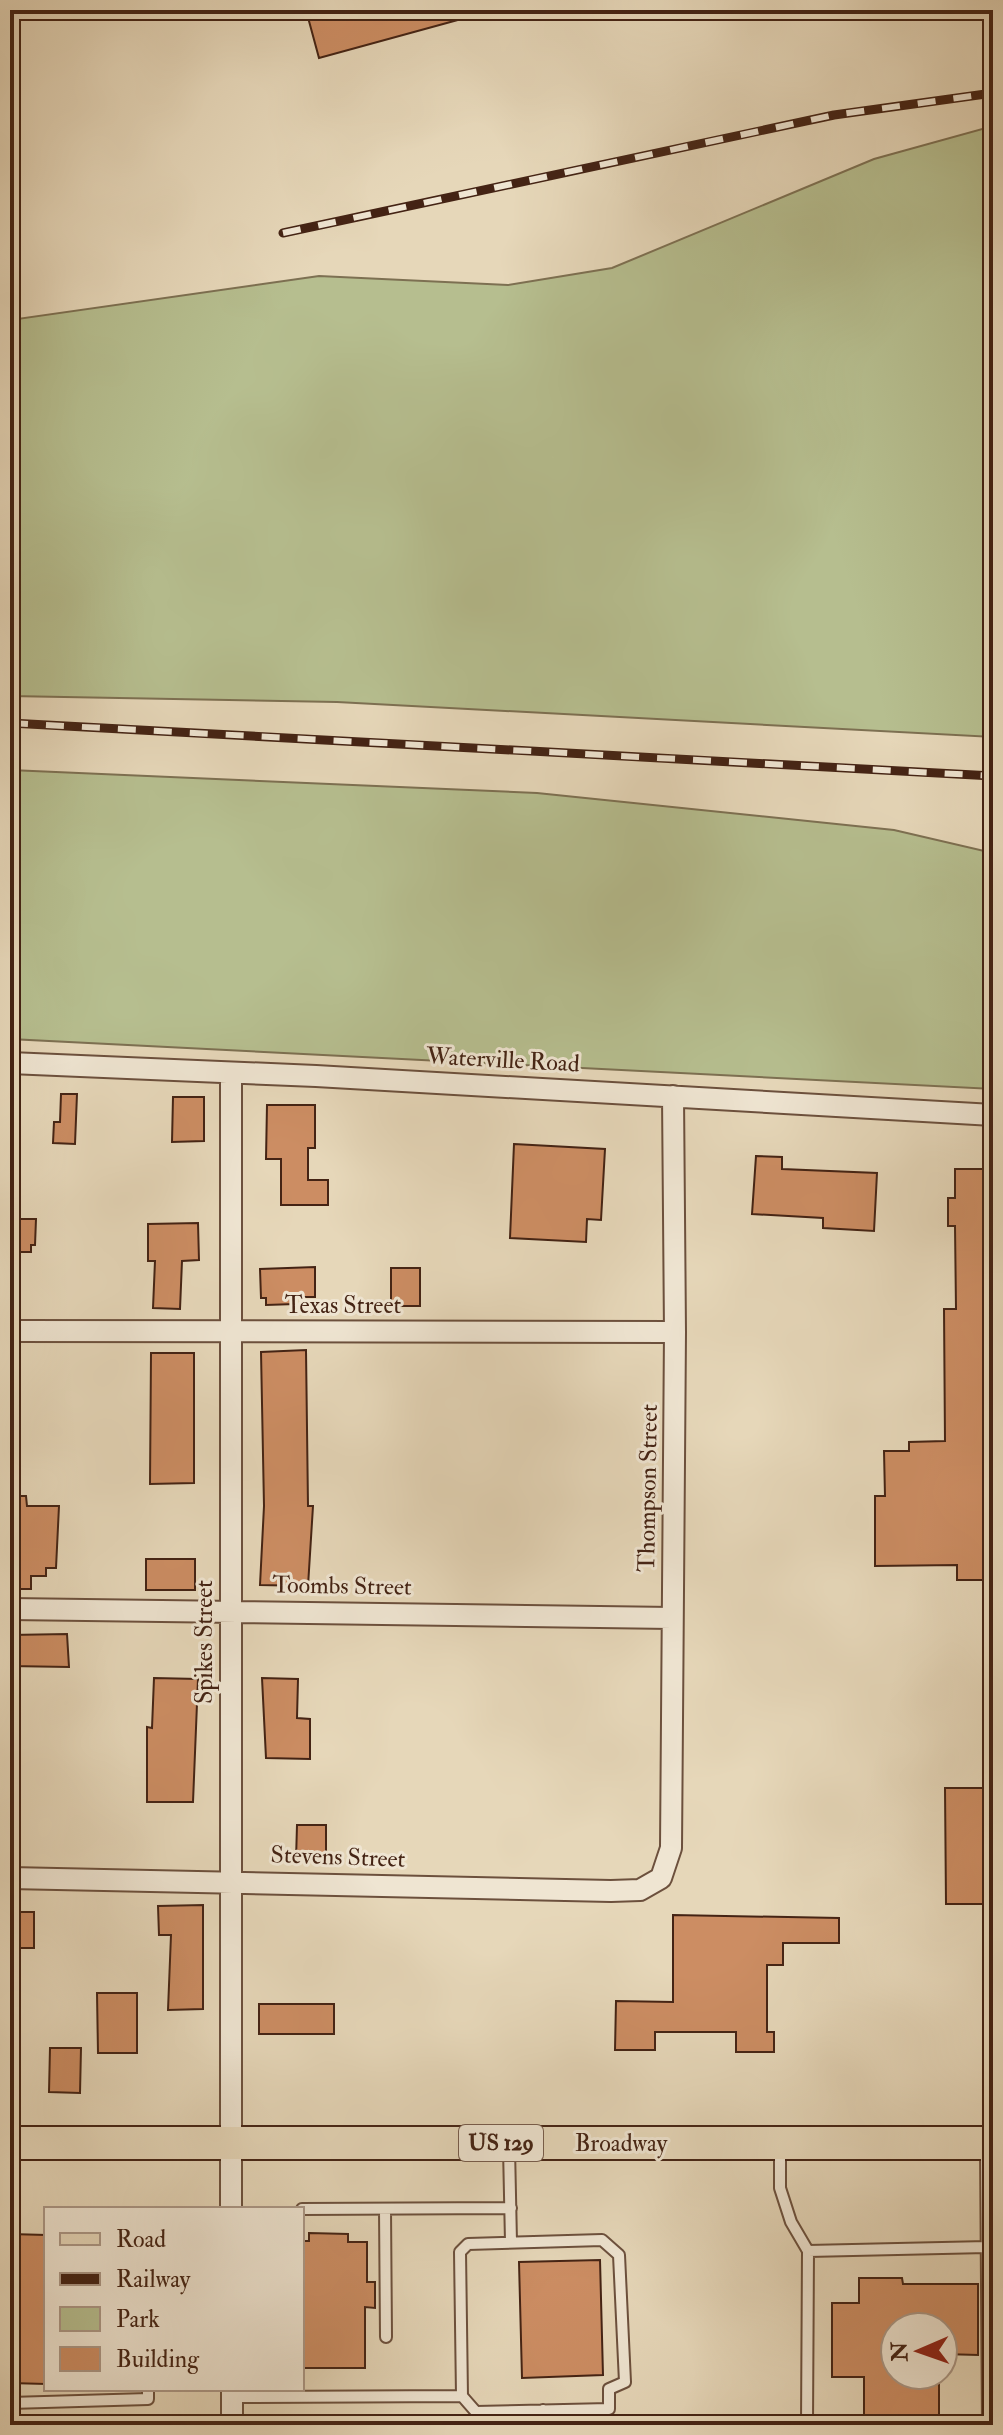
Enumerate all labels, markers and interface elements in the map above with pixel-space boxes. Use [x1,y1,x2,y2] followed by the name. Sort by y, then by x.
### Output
[425,1040,581,1080] street label: Waterville Road
[285,1290,401,1321] street label: Texas Street
[631,1404,665,1572] street label: Thompson Street
[272,1569,412,1603] street label: Toombs Street
[189,1580,220,1704] street label: Spikes Street
[270,1839,406,1875] street label: Stevens Street
[459,2125,543,2161] road number: US 129
[575,2128,668,2159] street label: Broadway
[44,2207,304,2391] legend
[116,2224,166,2255] text: Road
[116,2264,191,2295] text: Railway
[116,2304,160,2335] text: Park
[879,2311,959,2391] north arrow
[886,2341,914,2363] text: N
[116,2344,200,2375] text: Building

